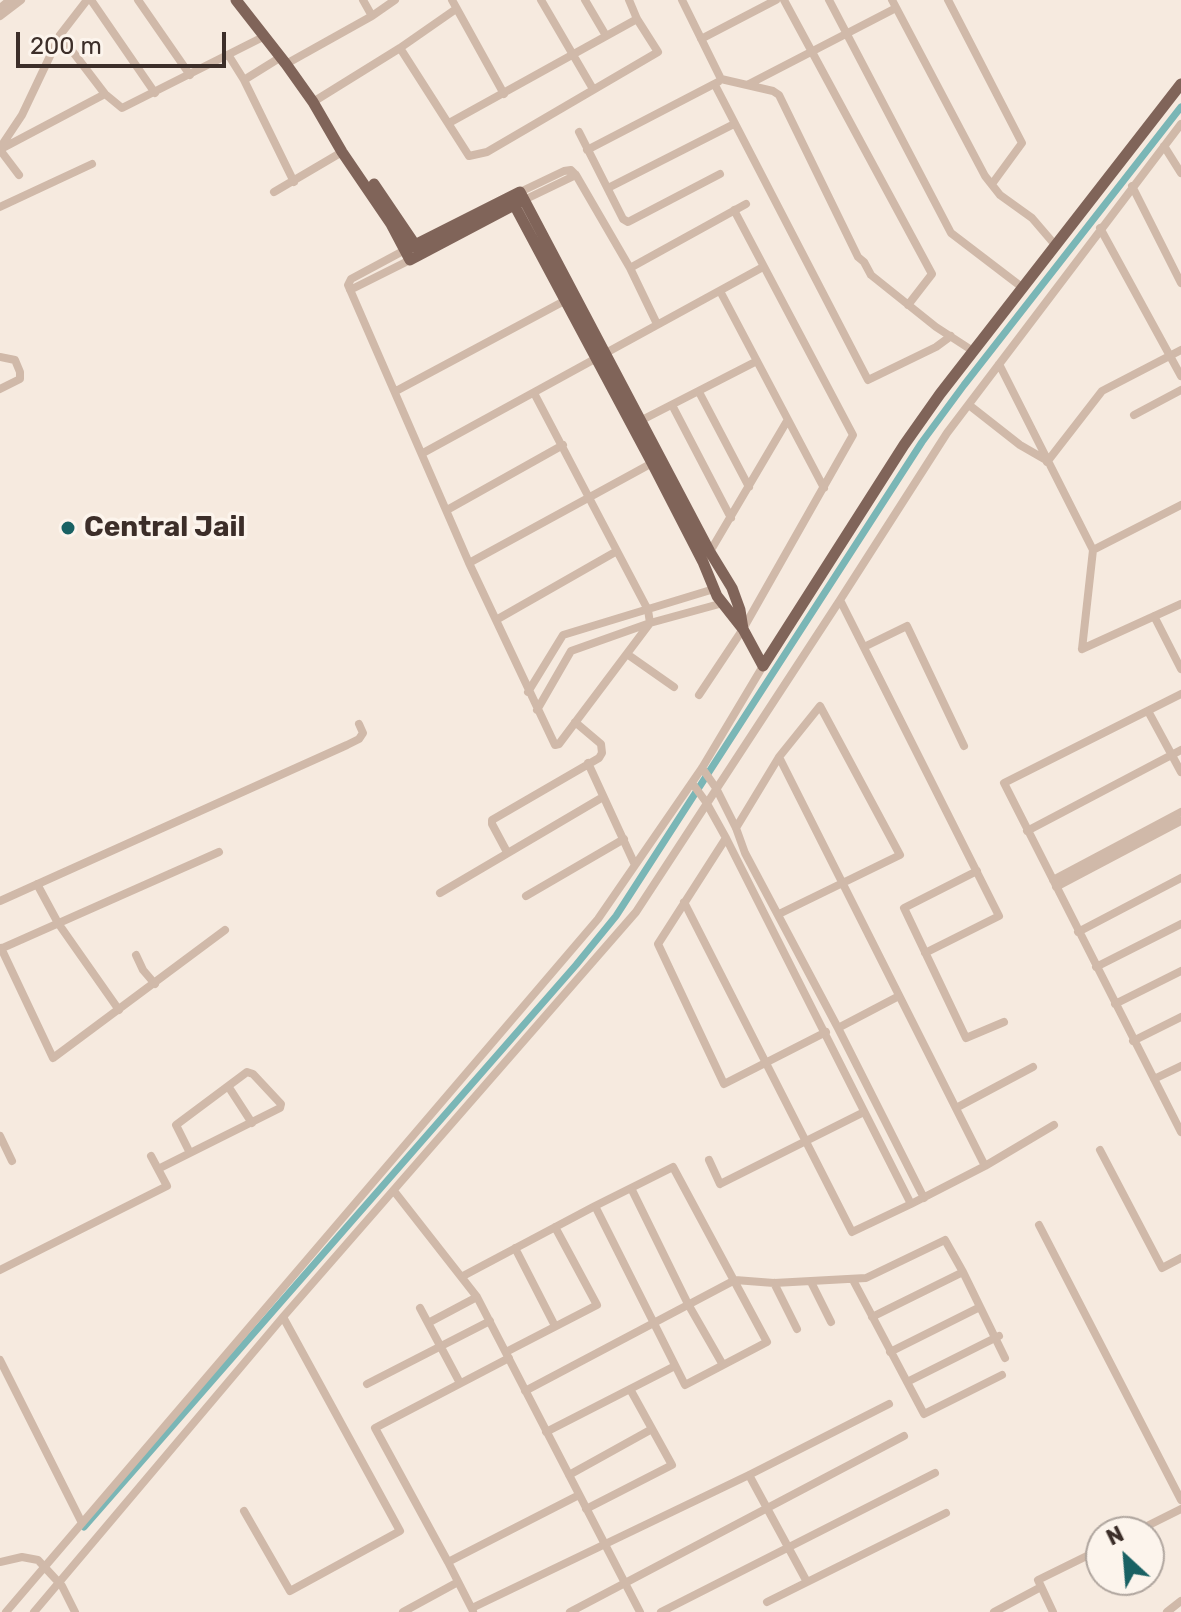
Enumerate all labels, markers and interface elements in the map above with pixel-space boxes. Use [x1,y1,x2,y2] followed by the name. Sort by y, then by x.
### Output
[20,16,230,66] scale bar
[30,32,102,60] text: 200 m
[84,511,245,545] place label: Central Jail
[59,519,77,537] marker: Central Jail
[1085,1516,1165,1596] north arrow
[1102,1520,1128,1551] text: N

